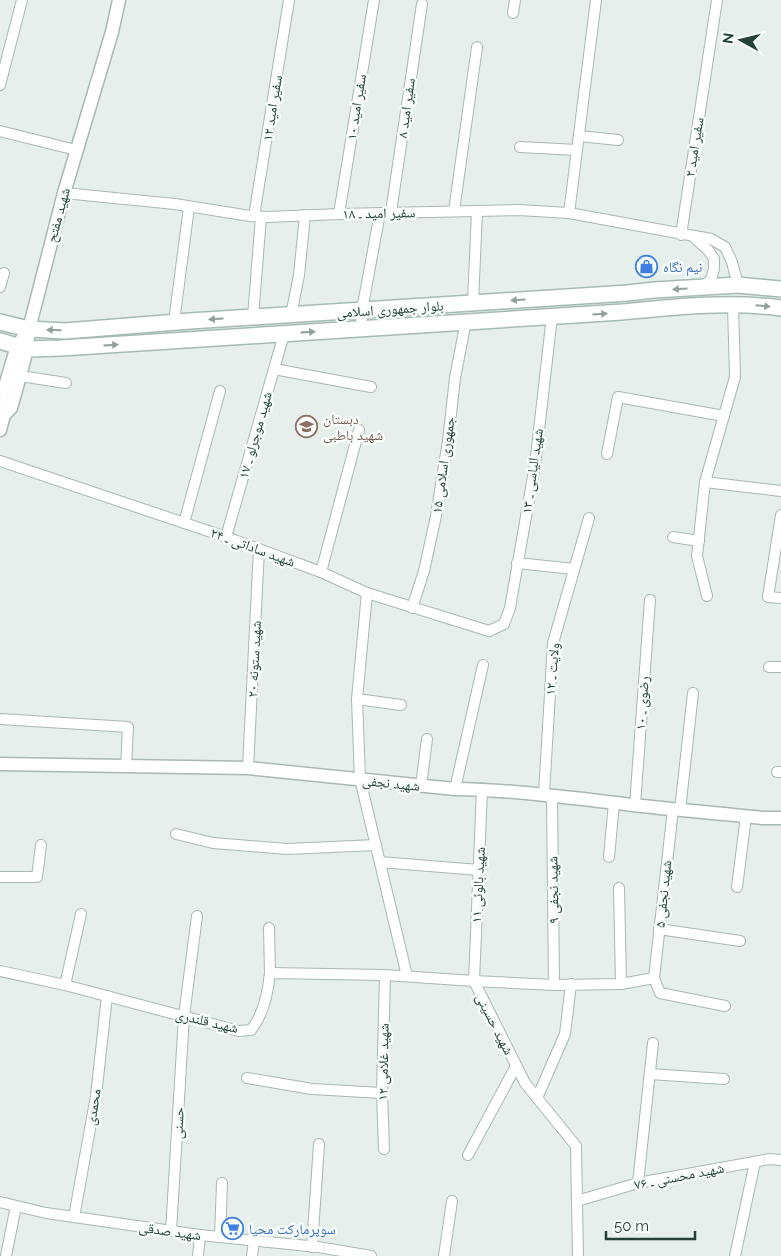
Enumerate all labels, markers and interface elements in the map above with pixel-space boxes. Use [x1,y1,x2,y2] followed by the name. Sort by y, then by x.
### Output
[716,15,766,65] north arrow
[719,32,737,45] text: N
[343,73,370,141] street label: سفیر امید ۱۰
[259,74,286,142] street label: سفیر امید ۱۲
[394,77,419,139] street label: سفیر امید ۸
[681,116,708,178] street label: سفیر امید ۲
[43,186,75,245] street label: شهید مفتح
[342,204,416,223] street label: سفیر امید ـ ۱۸
[635,255,659,279] shop icon: نیم نگاه
[663,259,703,277] place label: نیم نگاه
[672,285,688,293] one-way arrow
[336,297,444,322] street label: بلوار جمهوری اسلامی
[510,297,526,305] one-way arrow
[755,302,771,310] one-way arrow
[593,309,609,317] one-way arrow
[208,316,224,324] one-way arrow
[46,326,62,334] one-way arrow
[300,328,316,336] one-way arrow
[103,340,119,348] one-way arrow
[235,390,276,480] street label: شهید موجرلو ـ ۱۷
[323,411,383,444] place label: دبستان شهید باطبی
[295,415,319,439] school or university icon: دبستان شهید باطبی
[428,416,459,514] street label: جمهوری اسلامی ۱۵
[518,427,547,515] street label: شهید الیاسی ـ ۱۳
[208,524,297,571] street label: شهید ساداتی ـ ۲۴
[244,620,265,698] street label: شهید ستونه ۲۰
[542,642,563,696] street label: ولایت ـ ۱۲
[632,675,653,731] street label: رضوی ـ ۱۰
[361,772,421,795] street label: شهید نجفی
[468,846,489,924] street label: شهید بالوئی ۱۱
[544,856,563,924] street label: شهید نجفی ۹
[651,859,675,929] street label: شهید نجفی ۵
[472,991,517,1058] street label: شهید حسینی
[174,1006,240,1037] street label: شهید قلندری
[374,1023,393,1101] street label: شهید غلامی ۱۲
[82,1088,105,1127] street label: محمدی
[169,1107,188,1139] street label: حسنی
[633,1159,725,1194] street label: شهید محسنی ـ ۷۶
[606,1208,695,1240] scale bar
[221,1217,245,1241] supermarket icon: سوپرمارکت محیا
[614,1217,649,1235] text: 50 m
[138,1219,202,1244] street label: شهید صدقی
[249,1221,336,1238] place label: سوپرمارکت محیا

